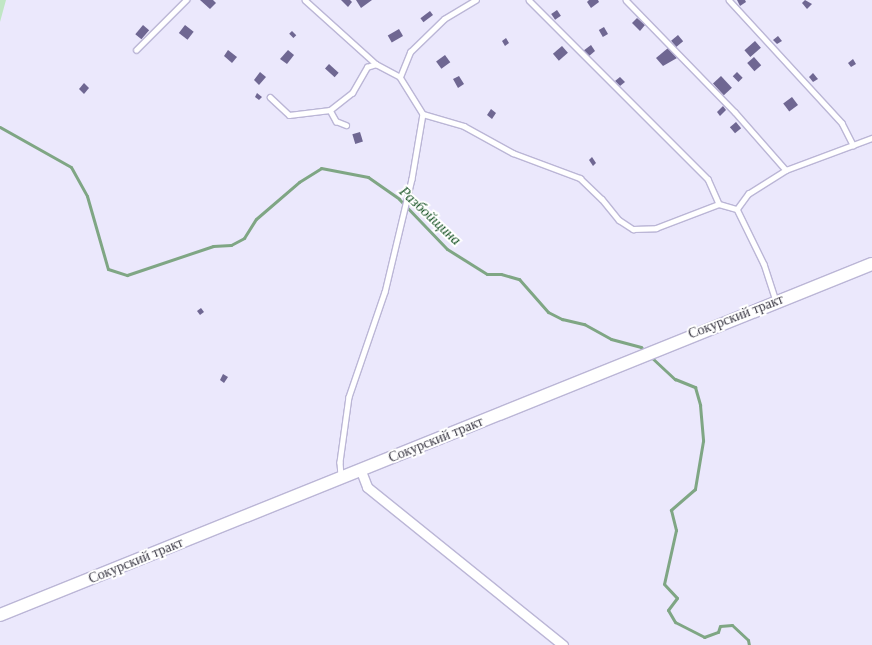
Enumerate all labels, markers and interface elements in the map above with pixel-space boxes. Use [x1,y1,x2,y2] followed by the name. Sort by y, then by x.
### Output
[395,183,465,249] water label: Разбойщина
[686,291,786,343] street label: Сокурский тракт
[386,413,486,467] street label: Сокурский тракт
[86,534,186,588] street label: Сокурский тракт

